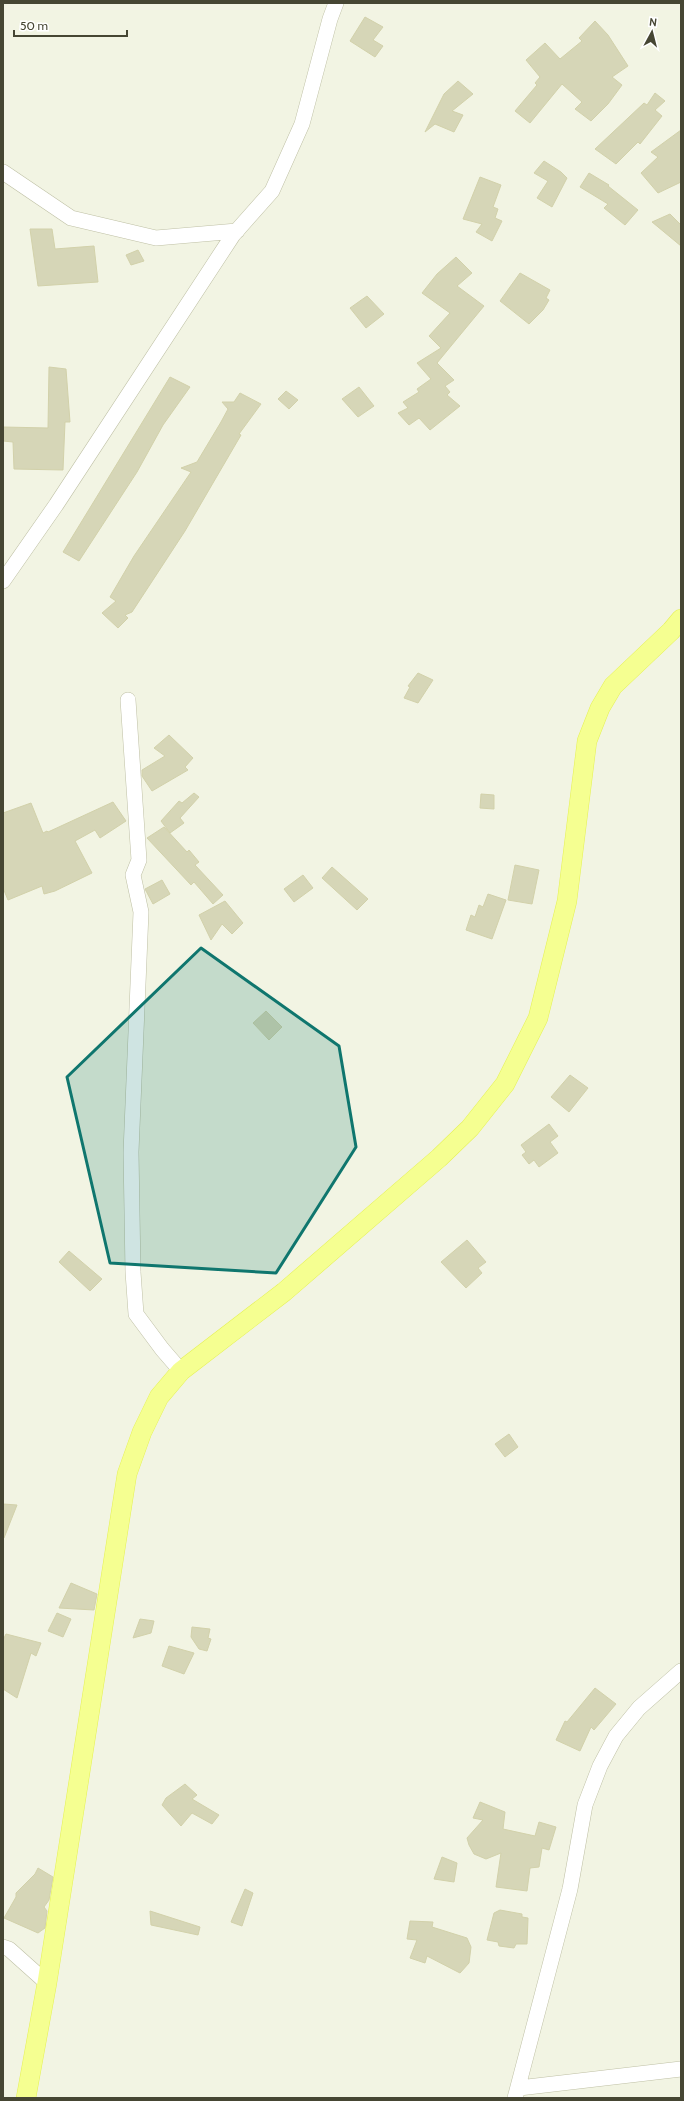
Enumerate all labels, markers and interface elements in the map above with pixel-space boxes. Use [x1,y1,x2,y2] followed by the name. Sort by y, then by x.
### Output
[14,12,127,38] scale bar
[632,12,672,52] north arrow
[649,15,658,29] text: N
[20,18,48,33] text: 50 m

